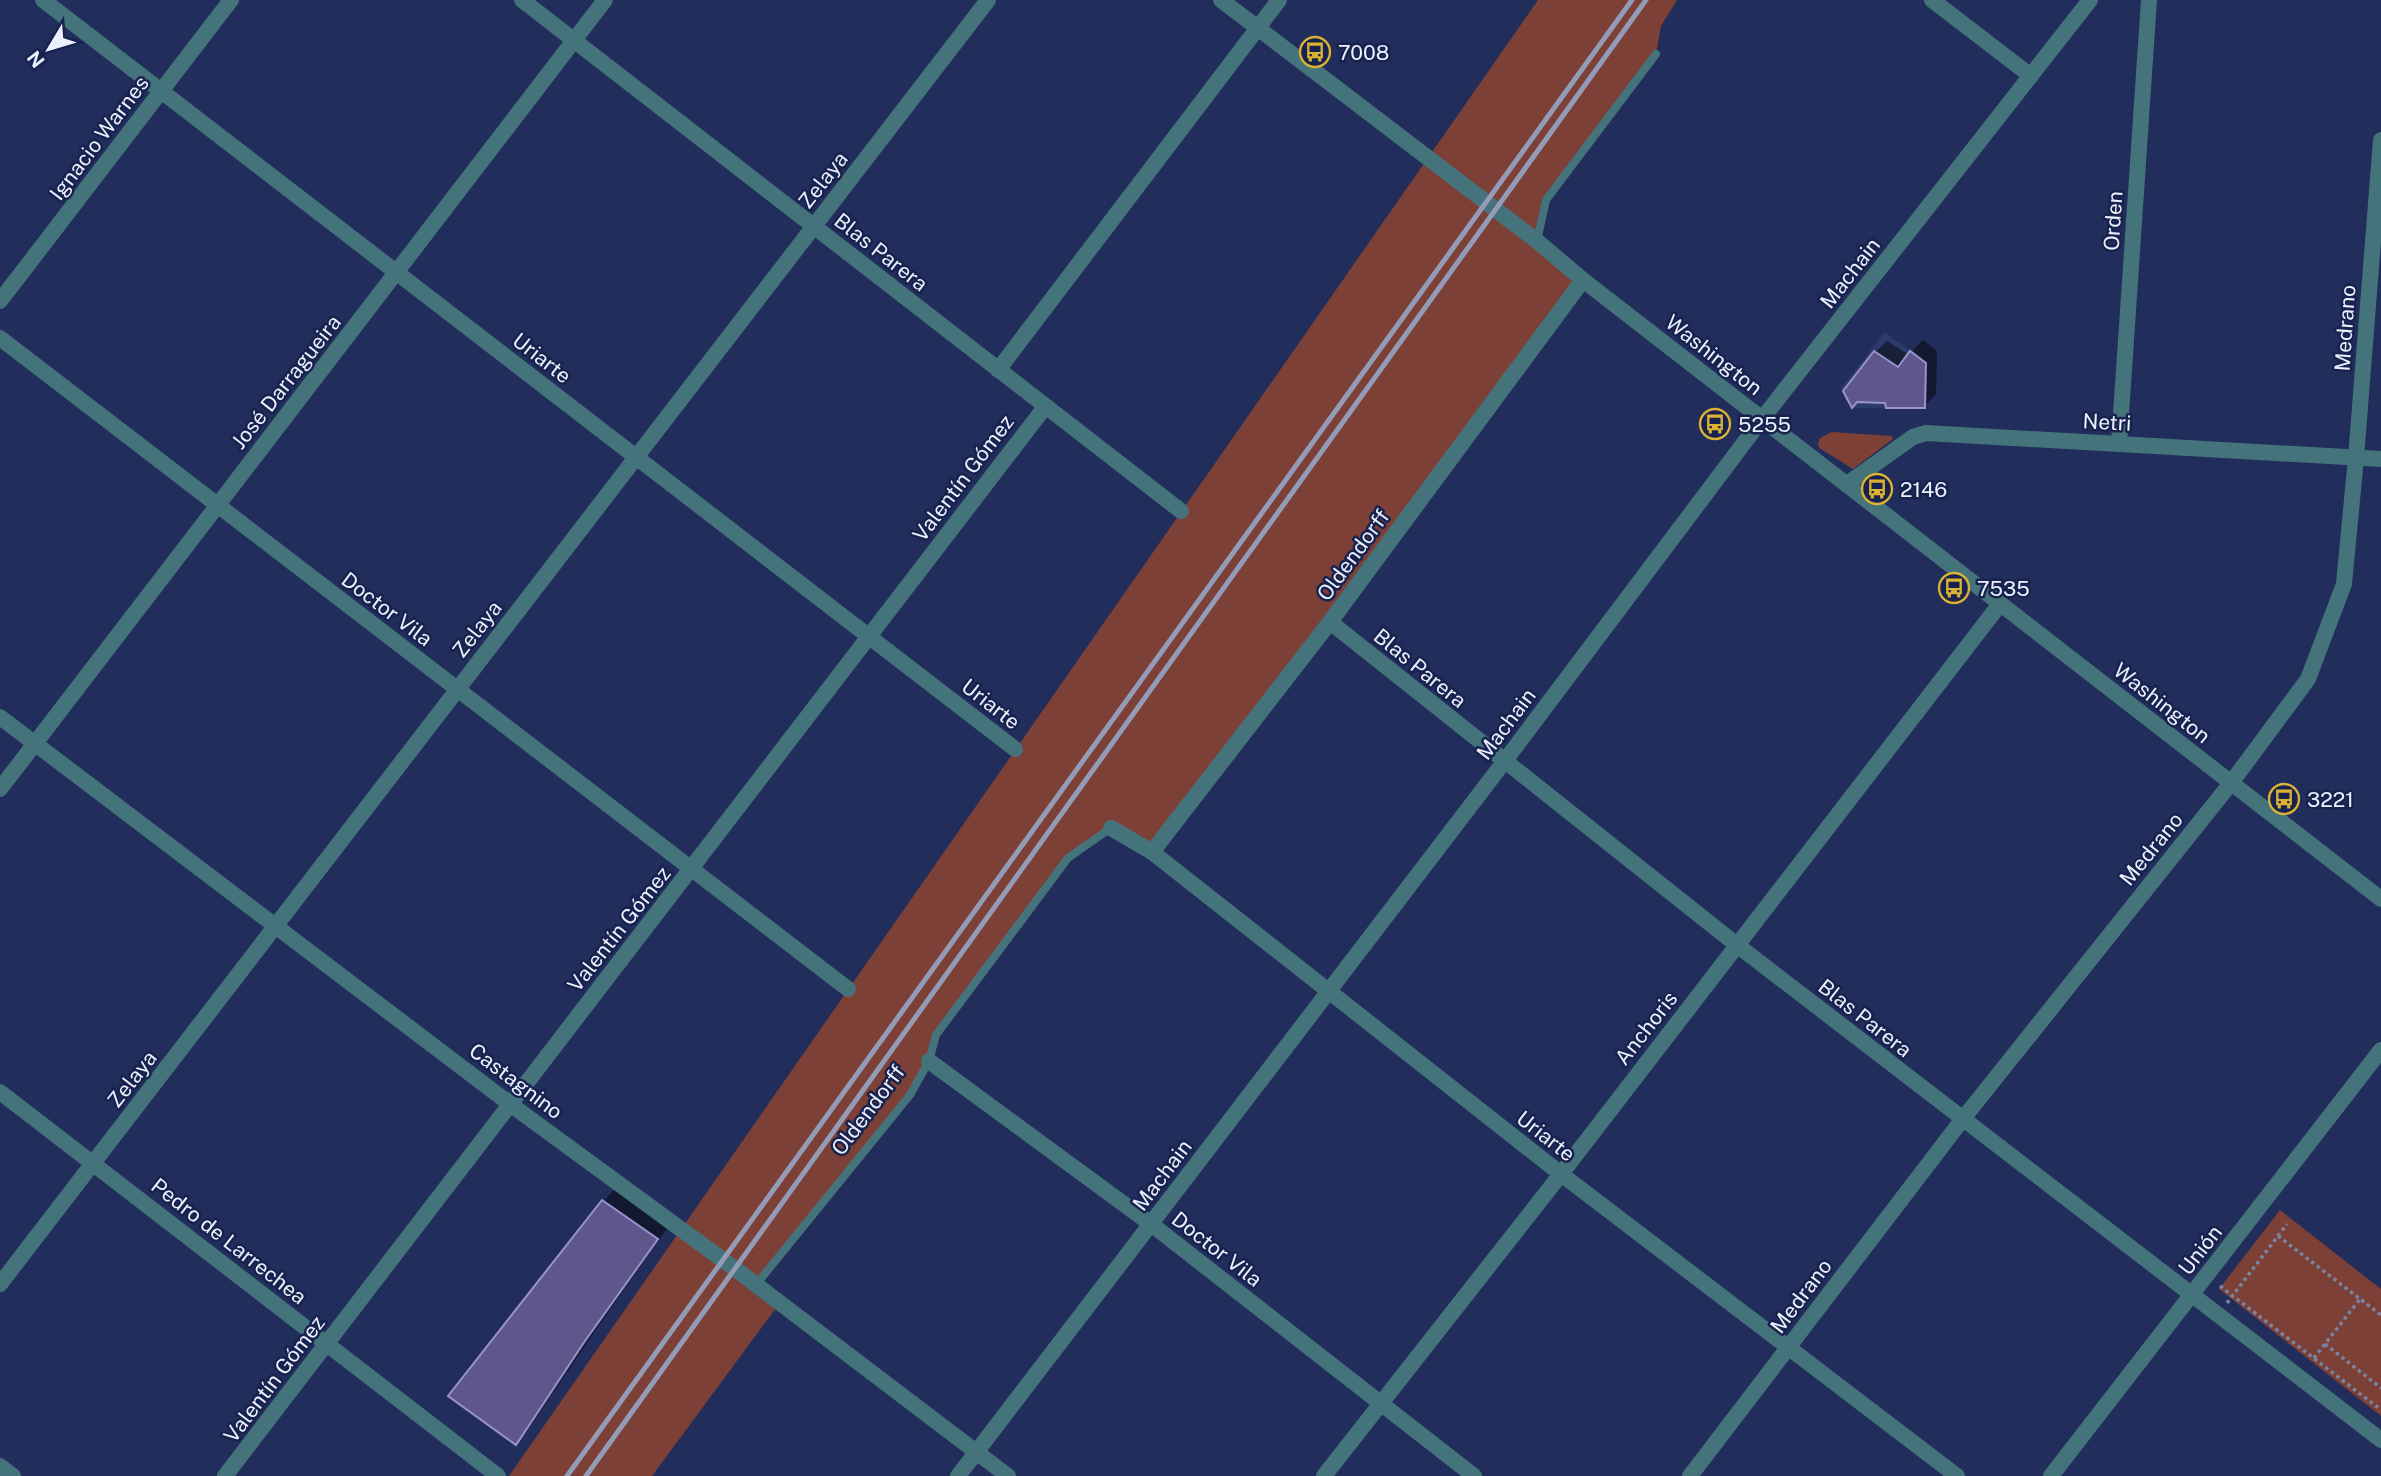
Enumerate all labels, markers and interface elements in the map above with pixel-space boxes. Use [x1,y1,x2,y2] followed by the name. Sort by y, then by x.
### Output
[14,14,84,84] north arrow
[1298,35,1332,69] bus stop icon: 7008
[1338,40,1389,65] place label: 7008
[22,47,49,72] text: N
[44,71,154,205] street label: Ignacio Warnes
[793,147,853,213] street label: Zelaya
[2098,190,2128,252] street label: Orden
[829,208,933,296] street label: Blas Parera
[1815,233,1885,313] street label: Machain
[2330,284,2360,372] street label: Medrano
[1661,309,1767,401] street label: Washington
[226,310,346,454] street label: José Darragueira
[508,327,576,389] street label: Uriarte
[1698,407,1732,441] bus stop icon: 5255
[2082,408,2132,436] street label: Netri
[907,410,1019,546] street label: Valentín Gómez
[1738,412,1791,437] place label: 5255
[1860,472,1894,506] bus stop icon: 2146
[1900,477,1947,502] place label: 2146
[1312,505,1394,605] street label: Oldendorff
[337,567,437,651] street label: Doctor Vila
[1937,571,1971,605] bus stop icon: 7535
[1977,576,2030,601] place label: 7535
[447,596,507,662] street label: Zelaya
[1369,623,1471,713] street label: Blas Parera
[2109,657,2215,749] street label: Washington
[957,673,1025,735] street label: Uriarte
[1471,684,1541,764] street label: Machain
[2267,782,2301,816] bus stop icon: 3221
[2307,787,2354,812] place label: 3221
[2114,808,2188,890] street label: Medrano
[562,861,676,997] street label: Valentín Gómez
[1813,974,1917,1062] street label: Blas Parera
[1610,986,1682,1070] street label: Anchoris
[464,1038,568,1124] street label: Castagnino
[102,1046,162,1112] street label: Zelaya
[826,1060,910,1160] street label: Oldendorff
[1512,1105,1580,1167] street label: Uriarte
[1127,1135,1197,1215] street label: Machain
[146,1173,312,1309] street label: Pedro de Larrechea
[1167,1206,1267,1292] street label: Doctor Vila
[2173,1220,2227,1280] street label: Unión
[1765,1254,1837,1338] street label: Medrano
[218,1311,330,1447] street label: Valentín Gómez

